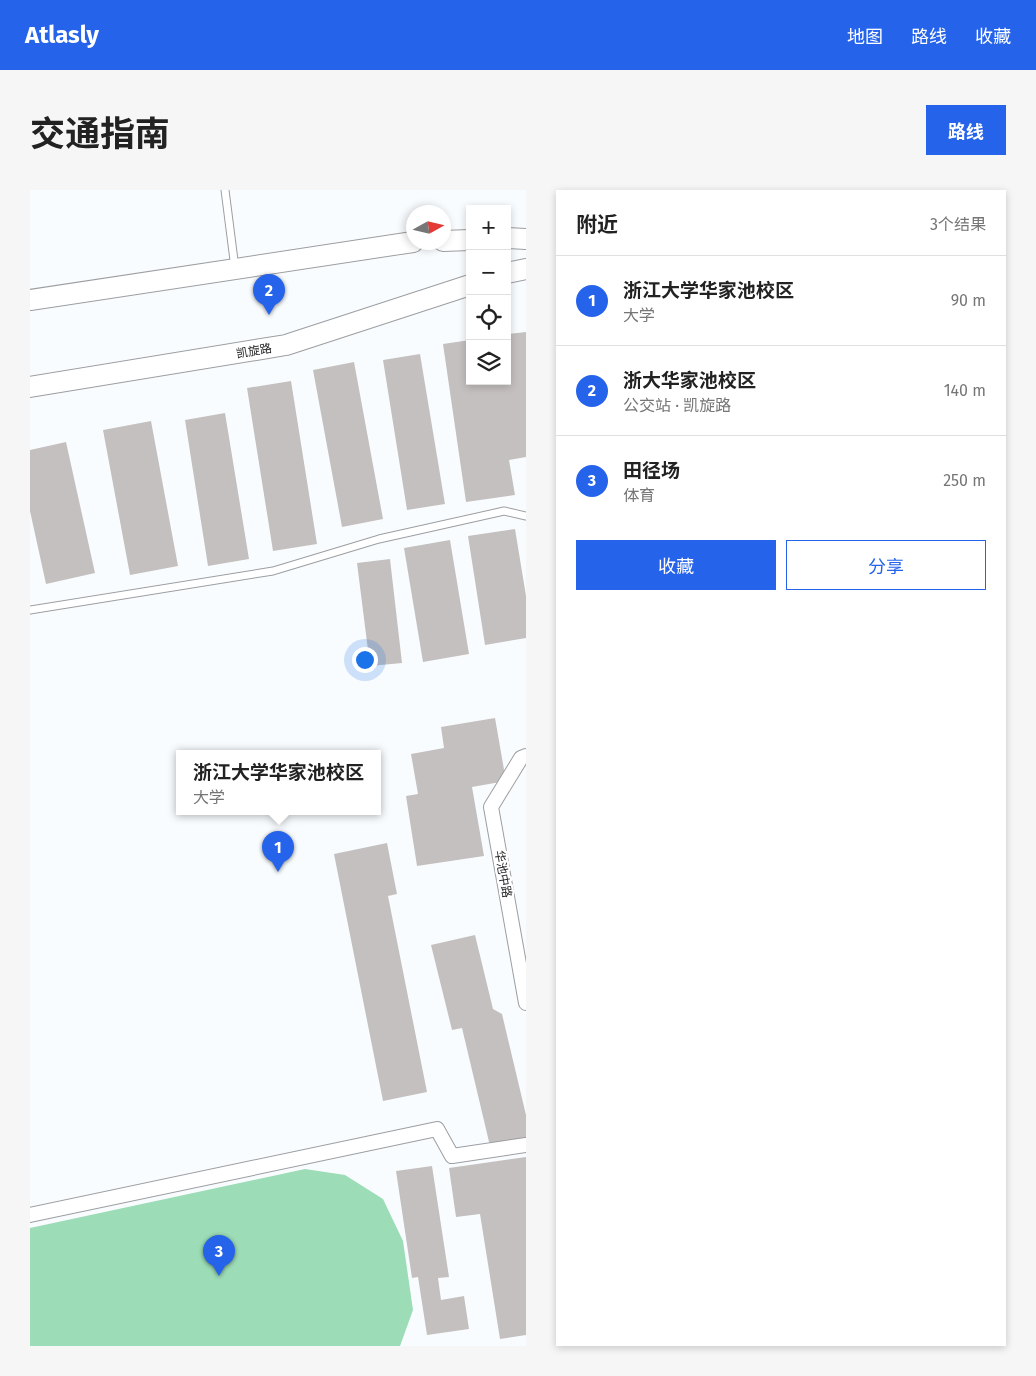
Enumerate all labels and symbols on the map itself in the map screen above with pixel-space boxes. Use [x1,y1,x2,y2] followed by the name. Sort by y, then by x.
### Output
[406,205,451,250] north arrow
[253,274,285,315] pin: 2
[235,341,273,361] street label: 凯旋路
[352,647,378,673] your location
[262,831,294,872] pin: 1
[492,849,514,899] street label: 华池中路
[203,1235,235,1276] pin: 3

